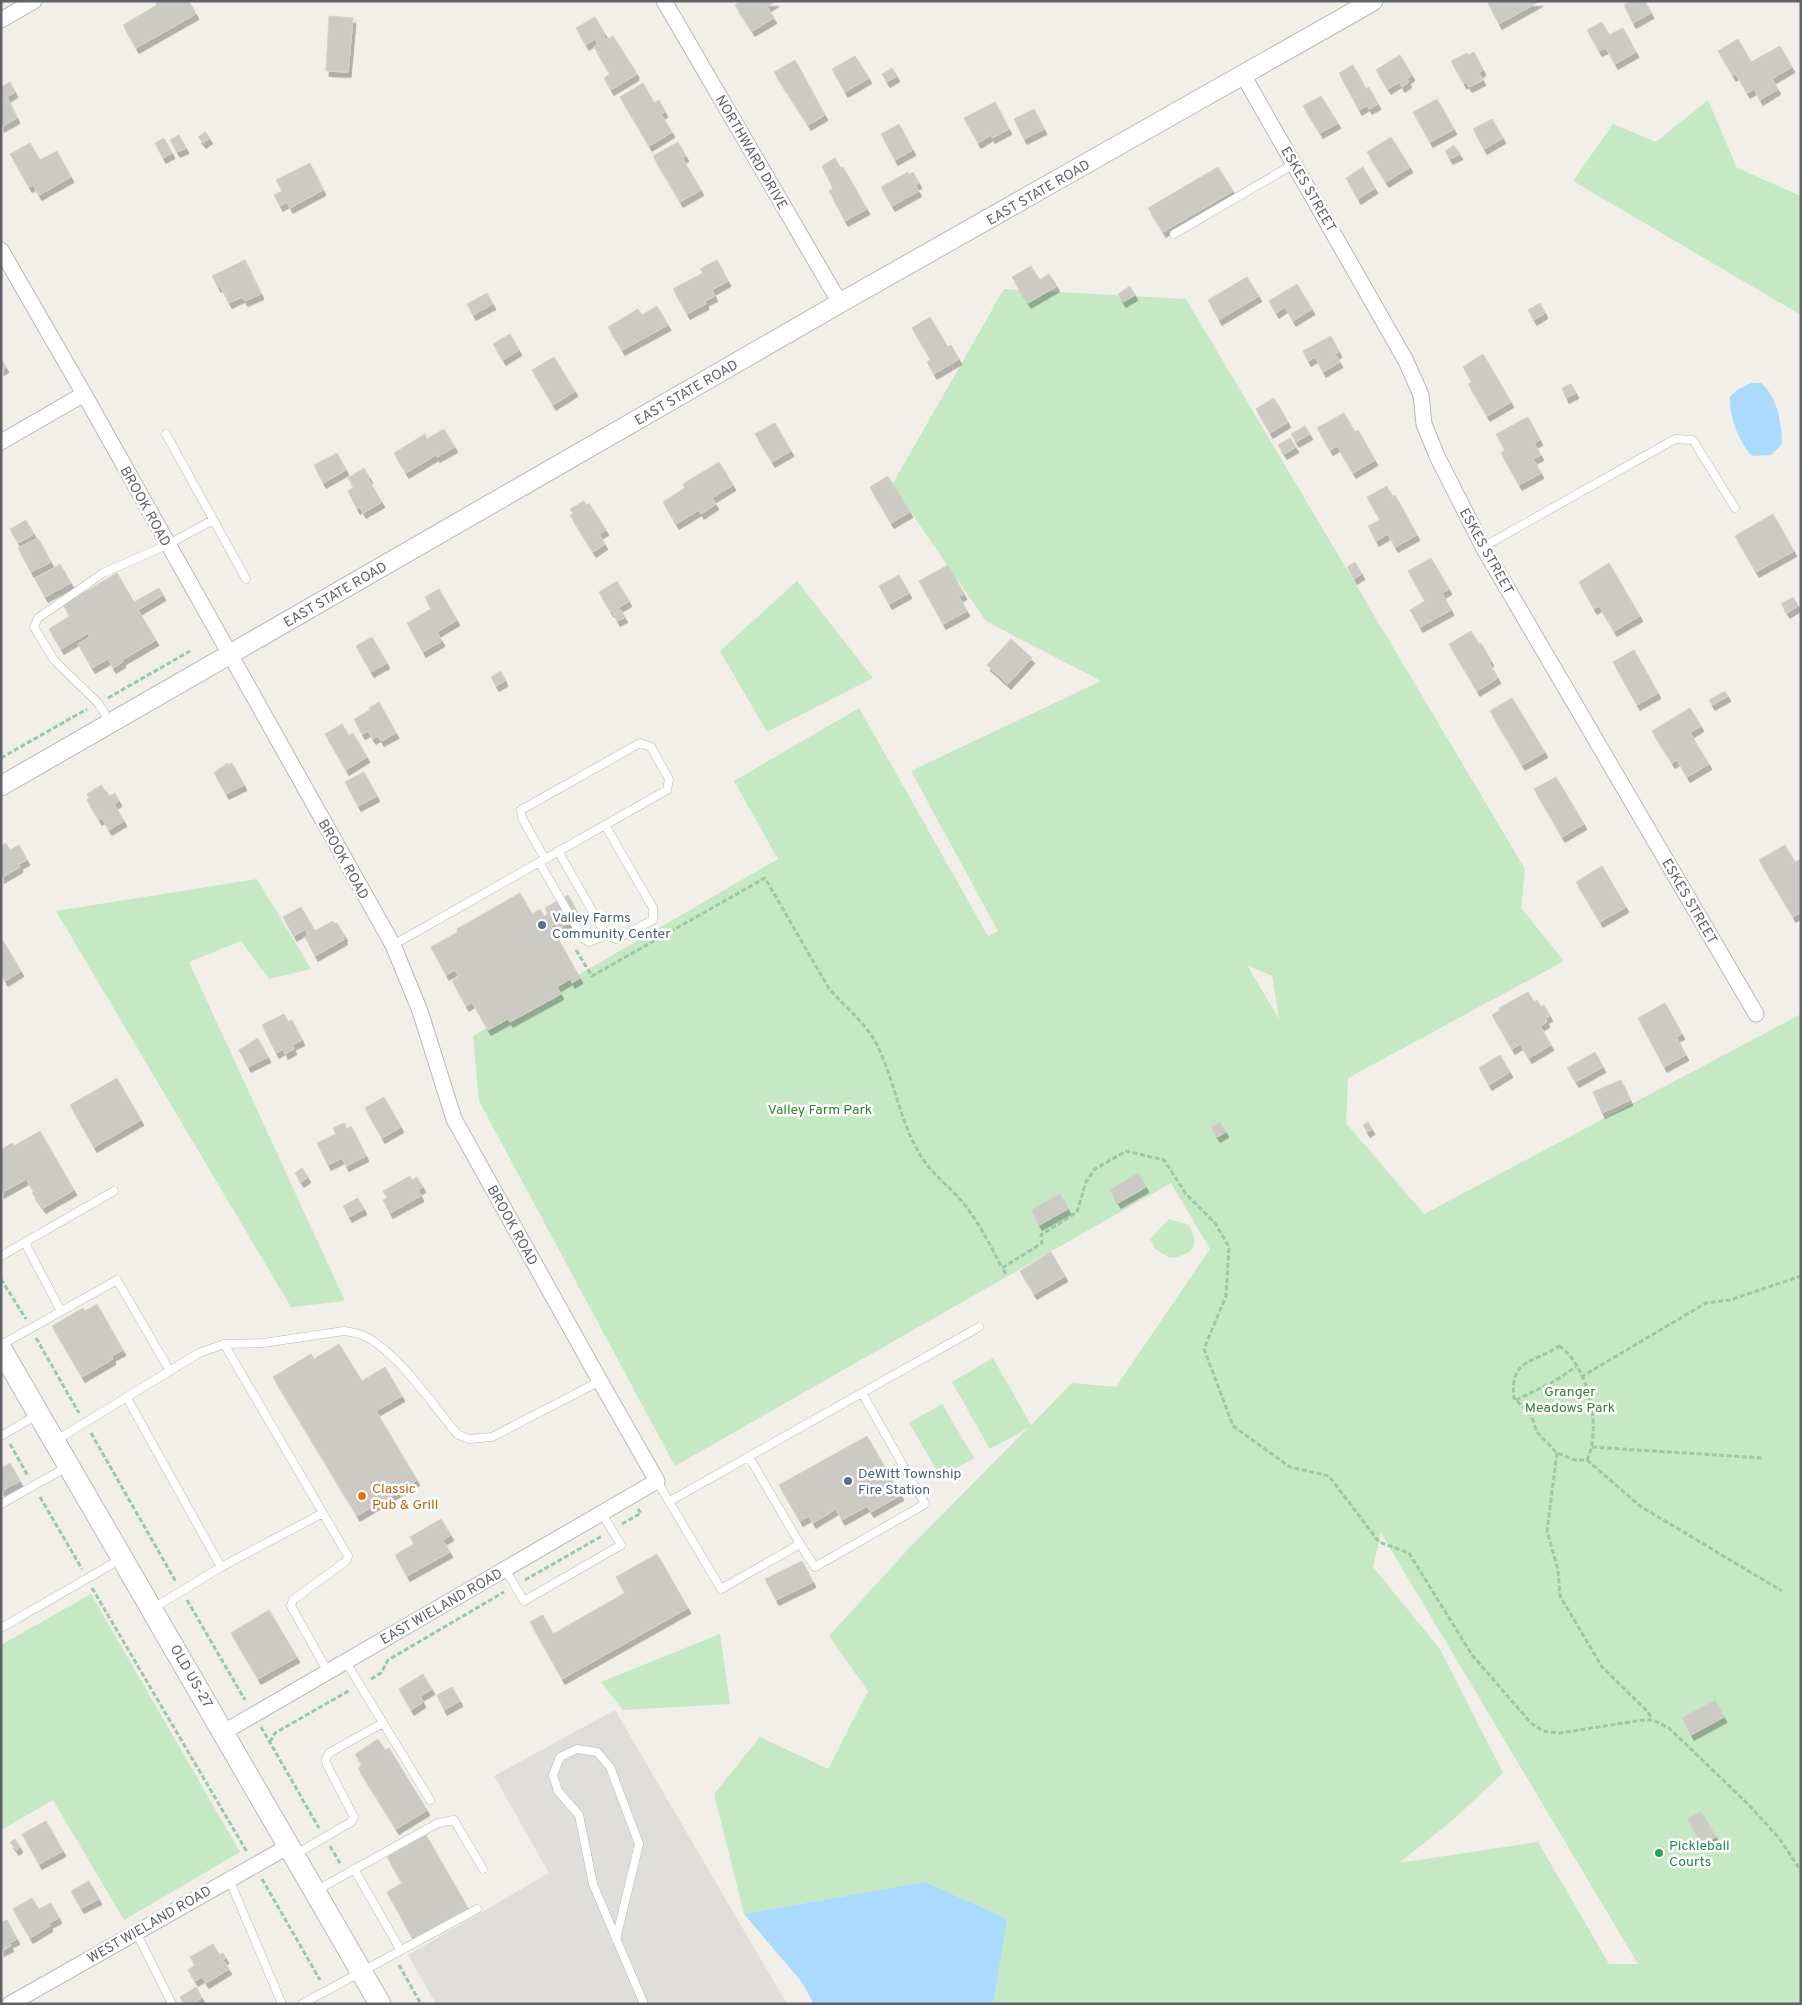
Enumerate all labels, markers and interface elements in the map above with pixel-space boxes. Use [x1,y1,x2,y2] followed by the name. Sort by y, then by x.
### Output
[711,93,790,213] street label: NORTHWARD DRIVE
[1276,144,1339,236] street label: ESKES STREET
[984,157,1094,230] street label: EAST STATE ROAD
[632,357,742,430] street label: EAST STATE ROAD
[116,464,174,550] street label: BROOK ROAD
[1455,506,1516,598] street label: ESKES STREET
[281,559,391,632] street label: EAST STATE ROAD
[314,817,372,903] street label: BROOK ROAD
[1657,856,1720,948] street label: ESKES STREET
[552,910,671,943] place label: Valley Farms Community Center
[536,919,548,931] marker: Valley Farms Community Center
[768,1102,872,1119] park label: Valley Farm Park
[483,1183,541,1269] street label: BROOK ROAD
[1525,1384,1615,1417] park label: Granger Meadows Park
[858,1466,962,1499] place label: DeWitt Township Fire Station
[842,1475,854,1487] marker: DeWitt Township Fire Station
[372,1481,438,1514] place label: Classic Pub & Grill
[356,1490,368,1502] marker: Classic Pub & Grill
[378,1565,506,1649] street label: EAST WIELAND ROAD
[166,1642,216,1711] street label: OLD US-27
[1669,1838,1730,1871] place label: Pickleball Courts
[1653,1847,1665,1859] marker: Pickleball Courts
[85,1883,215,1968] street label: WEST WIELAND ROAD

